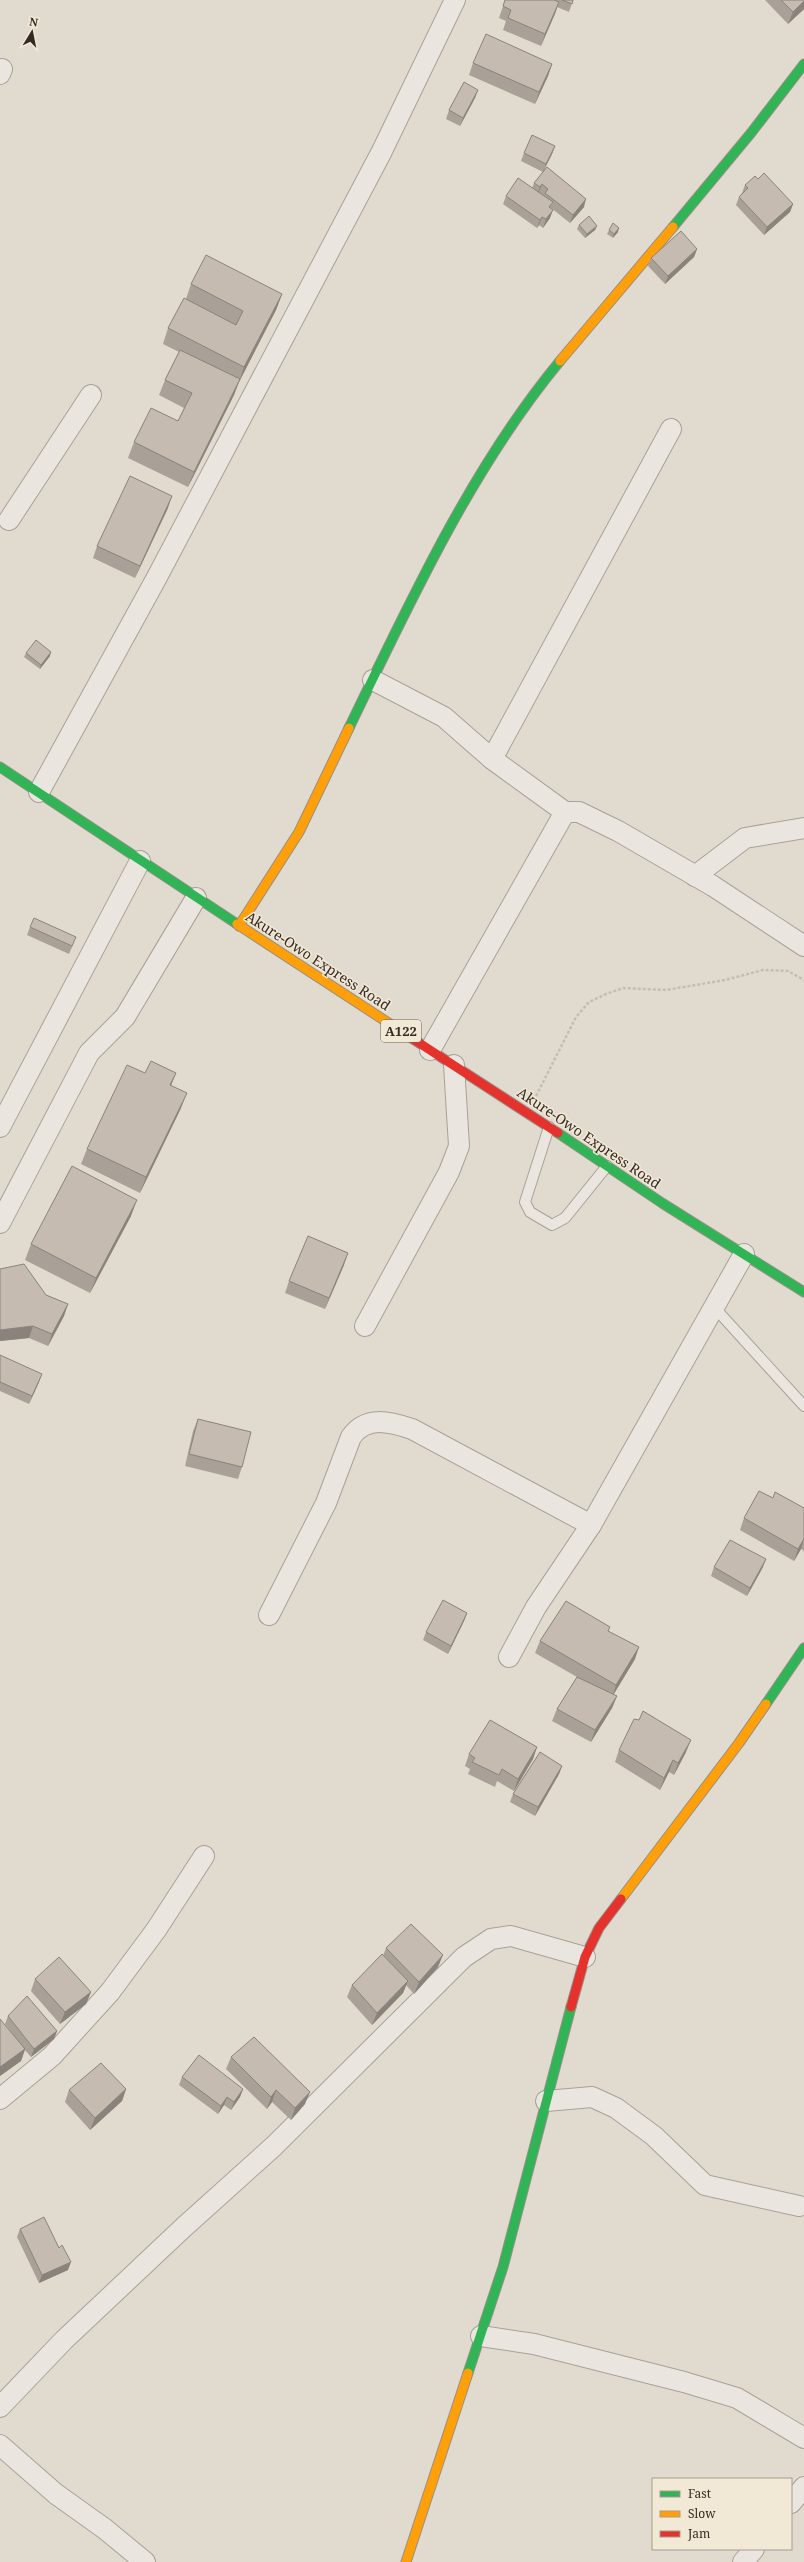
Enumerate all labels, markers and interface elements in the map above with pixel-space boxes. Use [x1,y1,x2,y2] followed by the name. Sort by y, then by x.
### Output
[12,12,52,52] north arrow
[28,14,40,30] text: N
[242,907,395,1015] street label: Akure-Owo Express Road
[381,1020,421,1042] road number: A122
[514,1082,665,1193] street label: Akure-Owo Express Road
[652,2478,792,2550] legend
[688,2485,711,2502] text: Fast
[688,2505,716,2522] text: Slow
[687,2525,710,2542] text: Jam

